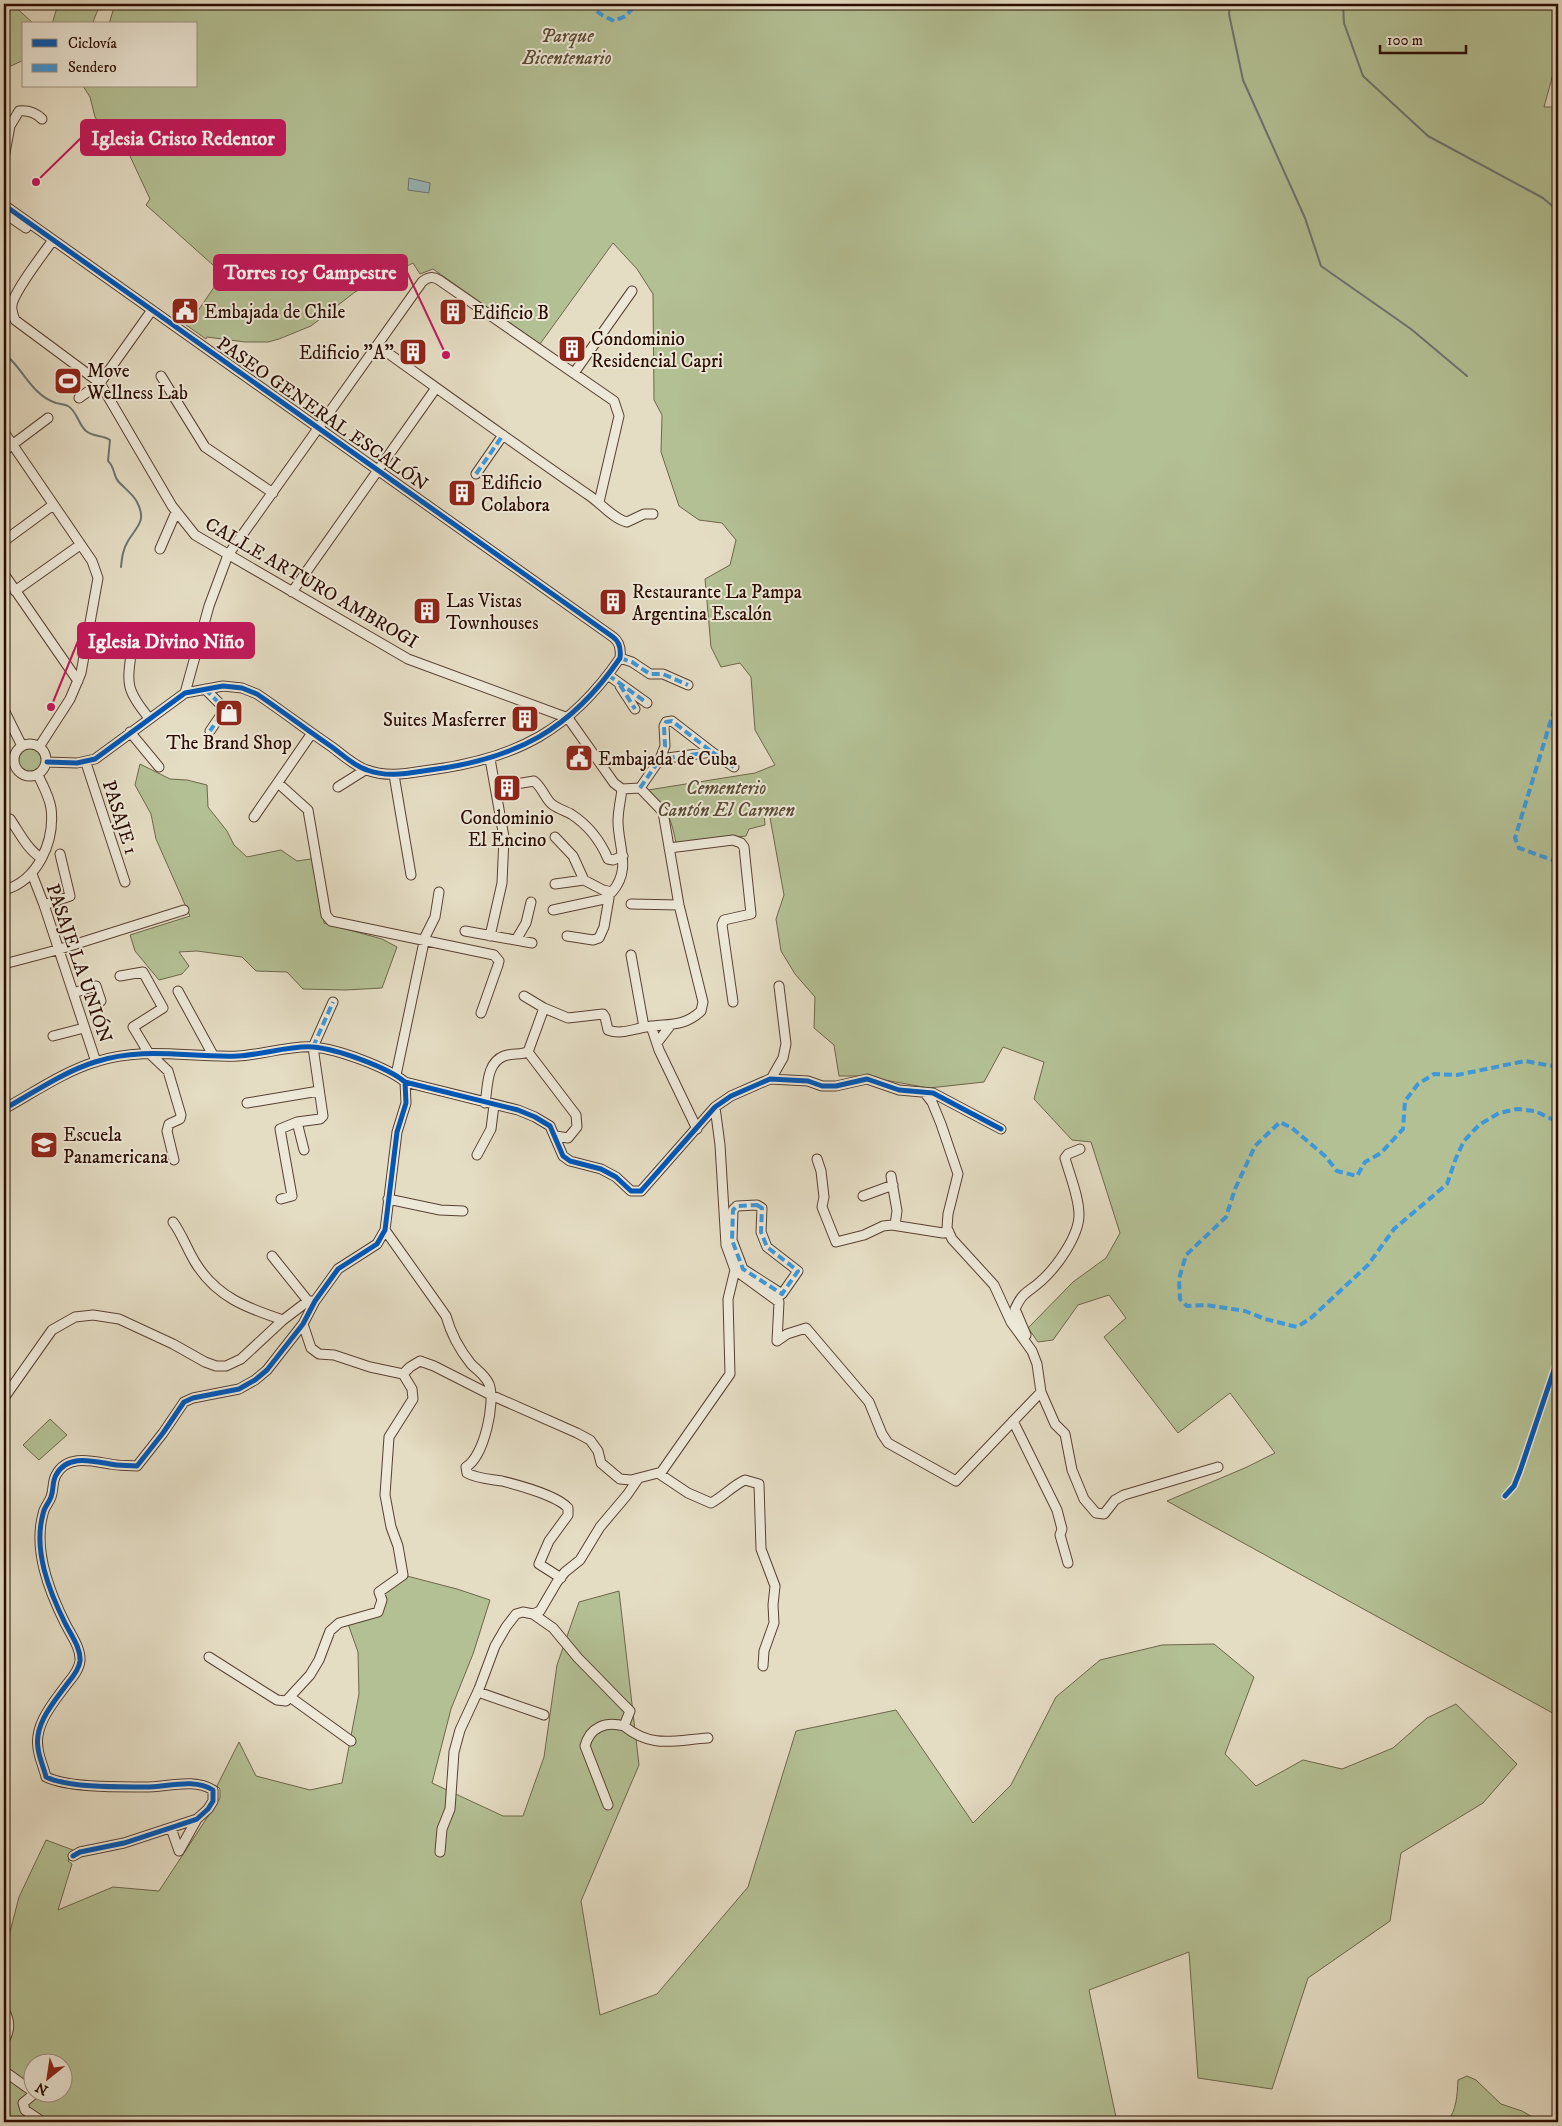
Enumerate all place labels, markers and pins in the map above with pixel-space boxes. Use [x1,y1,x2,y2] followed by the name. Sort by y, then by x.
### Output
[81,120,285,155] callout: Iglesia Cristo Redentor
[214,255,407,290] callout: Torres 105 Campestre
[170,296,200,326] public building icon: Embajada de Chile
[438,297,468,327] building icon: Edificio B
[204,301,345,324] place label: Embajada de Chile
[472,302,549,325] place label: Edificio B
[591,328,723,373] place label: Condominio Residencial Capri
[557,334,587,364] building icon: Condominio Residencial Capri
[398,337,428,367] building icon: Edificio "A"
[299,342,394,365] place label: Edificio "A"
[86,360,188,405] place label: Move Wellness Lab
[53,366,83,396] sports icon: Move Wellness Lab
[481,472,550,517] place label: Edificio Colabora
[447,478,477,508] building icon: Edificio Colabora
[632,581,802,626] place label: Restaurante La Pampa Argentina Escalón
[598,587,628,617] building icon: Restaurante La Pampa Argentina Escalón
[446,590,539,635] place label: Las Vistas Townhouses
[412,596,442,626] building icon: Las Vistas Townhouses
[78,623,254,658] callout: Iglesia Divino Niño
[214,698,244,728] shop icon: The Brand Shop
[510,704,540,734] building icon: Suites Masferrer
[383,709,506,732] place label: Suites Masferrer
[166,732,292,755] place label: The Brand Shop
[564,743,594,773] public building icon: Embajada de Cuba
[598,748,737,771] place label: Embajada de Cuba
[492,773,522,803] building icon: Condominio El Encino
[460,807,554,852] place label: Condominio El Encino
[63,1124,168,1169] place label: Escuela Panamericana
[29,1130,59,1160] school or university icon: Escuela Panamericana

